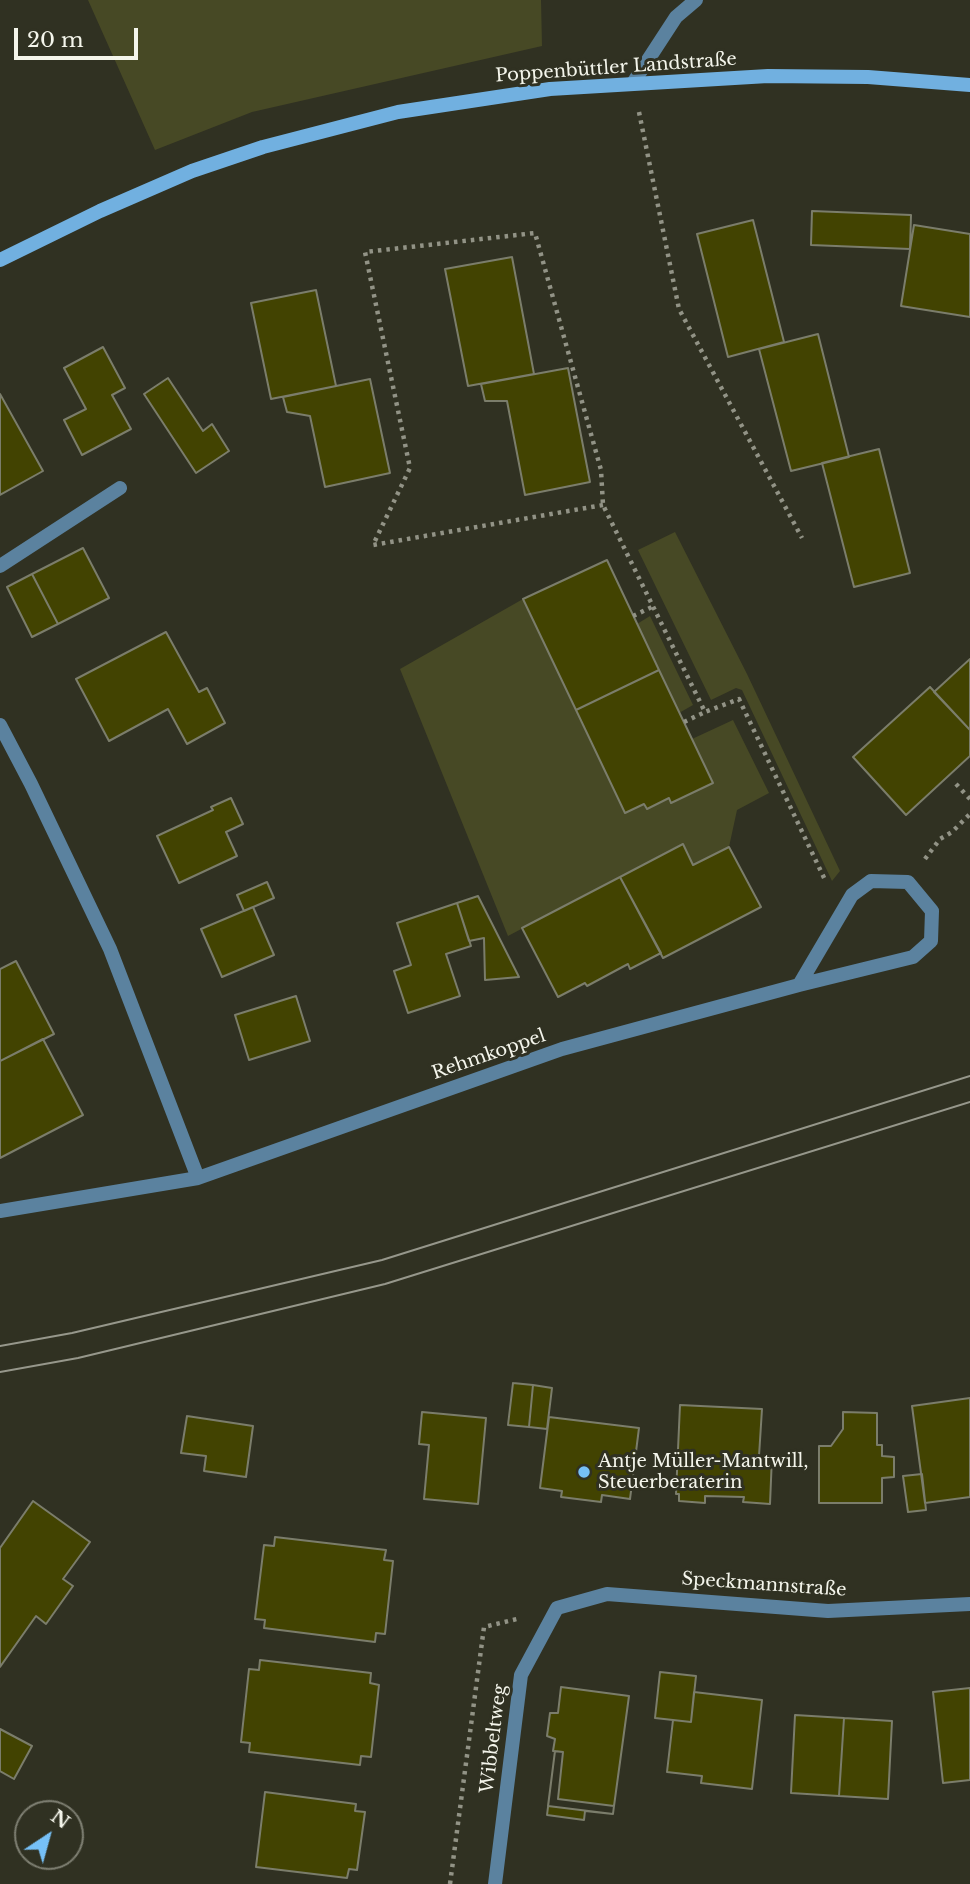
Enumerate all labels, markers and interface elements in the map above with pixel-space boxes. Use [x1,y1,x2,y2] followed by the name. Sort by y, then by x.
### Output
[18,14,142,58] scale bar
[27,27,84,53] text: 20 m
[495,49,737,87] street label: Poppenbüttler Landstraße
[429,1025,549,1085] street label: Rehmkoppel
[598,1451,808,1494] place label: Antje Müller-Mantwill, Steuerberaterin
[576,1464,592,1480] marker: Antje Müller-Mantwill, Steuerberaterin
[681,1568,847,1602] street label: Speckmannstraße
[477,1683,511,1795] street label: Wibbeltweg
[14,1800,84,1870] north arrow
[46,1805,74,1834] text: N

